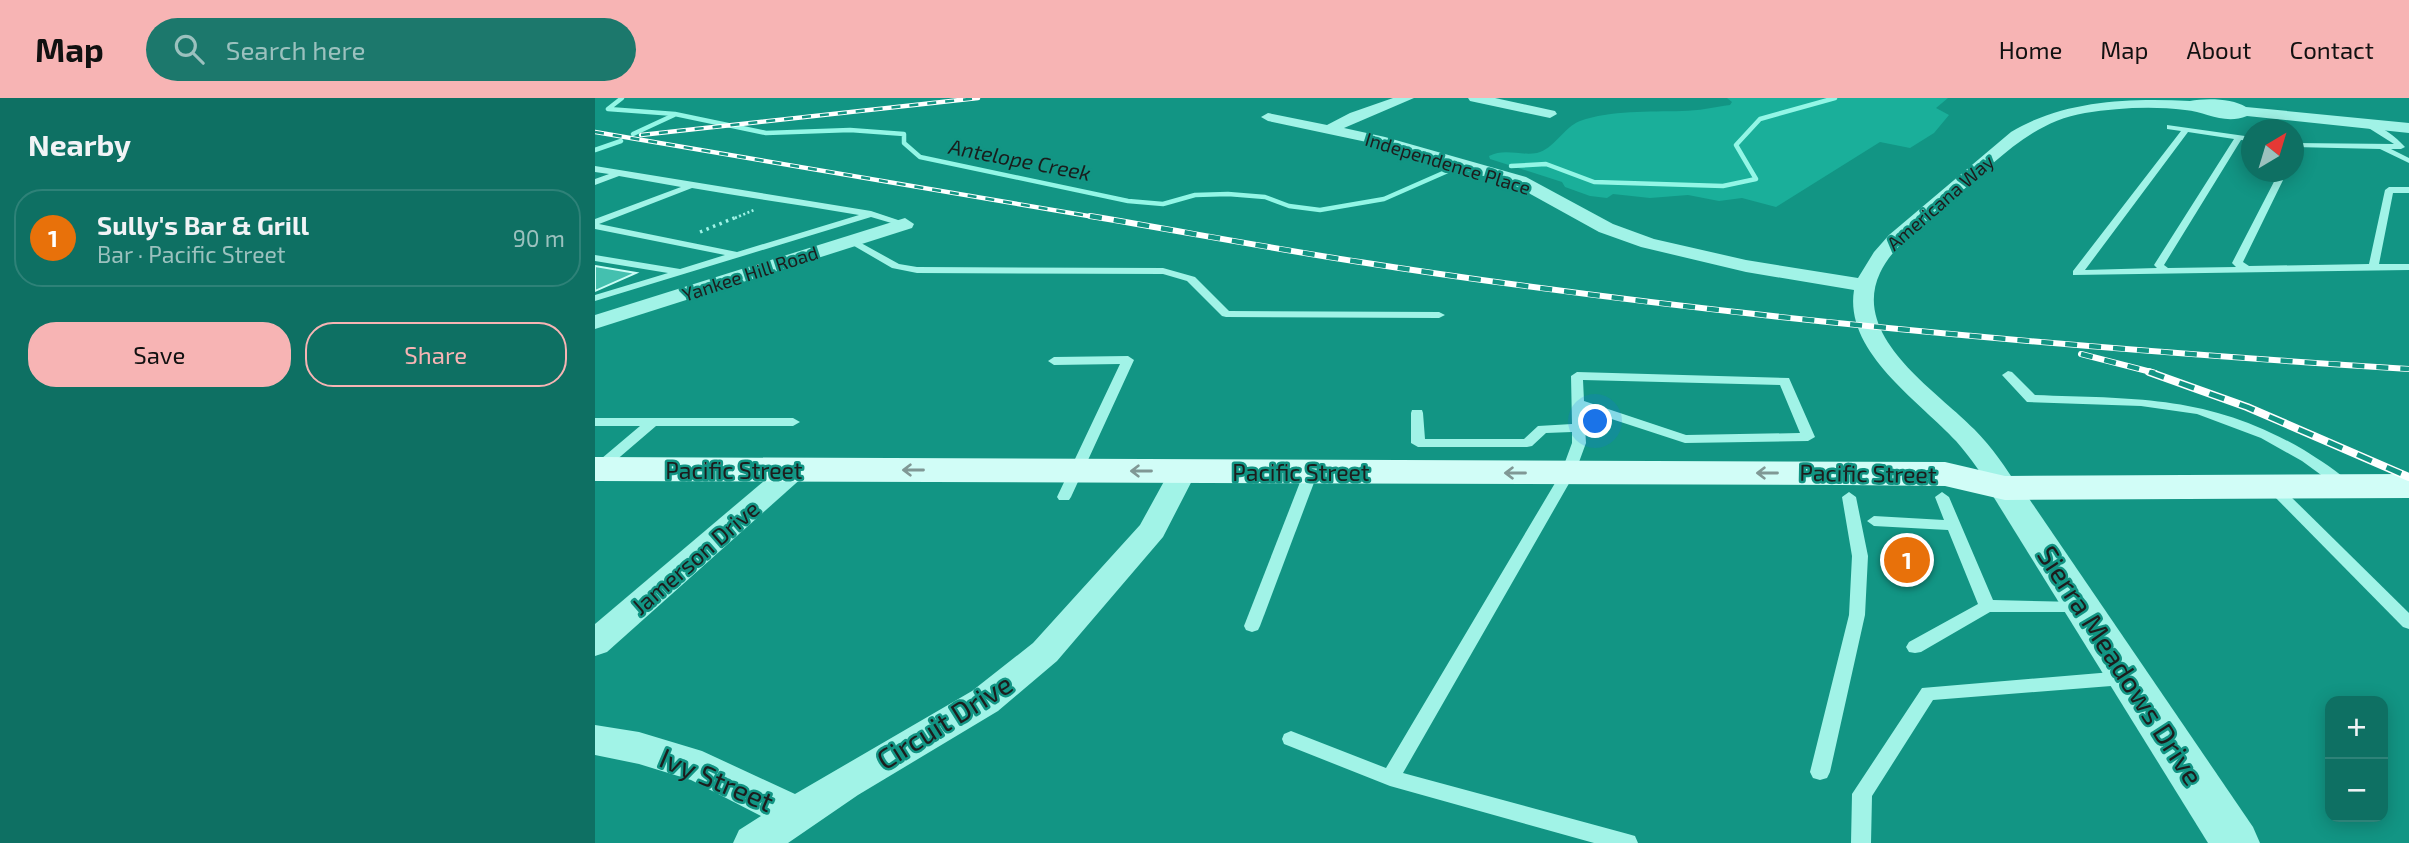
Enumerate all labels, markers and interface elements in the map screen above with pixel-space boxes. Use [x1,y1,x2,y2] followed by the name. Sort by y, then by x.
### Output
[146,18,636,81] search box
[35,29,104,69] text: Map
[170,30,208,68] icon: search
[226,34,365,65] text: Search here
[1999,35,2062,64] text: Home
[2100,35,2148,64] text: Map
[2186,35,2252,64] text: About
[2290,35,2374,64] text: Contact
[2241,119,2304,182] north arrow
[28,126,131,162] text: Nearby
[1363,127,1533,199] street label: Independence Place
[946,133,1093,185] water label: Antelope Creek
[1882,149,1998,255] street label: Americana Way
[97,209,309,240] text: Sully's Bar & Grill
[48,224,58,252] text: 1
[513,224,565,252] text: 90 m
[97,240,286,268] text: Bar · Pacific Street
[679,240,821,306] street label: Yankee Hill Road
[28,322,291,387] button: Save
[305,322,567,387] button: Share
[1578,404,1612,438] your location
[665,456,803,484] street label: Pacific Street
[1232,458,1370,486] street label: Pacific Street
[1799,458,1937,488] street label: Pacific Street
[902,464,925,477] one-way arrow
[1130,464,1153,478] one-way arrow
[1504,466,1527,480] one-way arrow
[1756,466,1779,480] one-way arrow
[625,494,765,620] street label: Jamerson Drive
[1884,534,1930,586] pin: 1
[2031,539,2211,791] street label: Sierra Meadows Drive
[870,666,1018,776] street label: Circuit Drive
[2325,696,2388,822] map controls
[2325,696,2388,759] button: +
[655,740,779,818] street label: Ivy Street
[2325,759,2388,822] button: −

